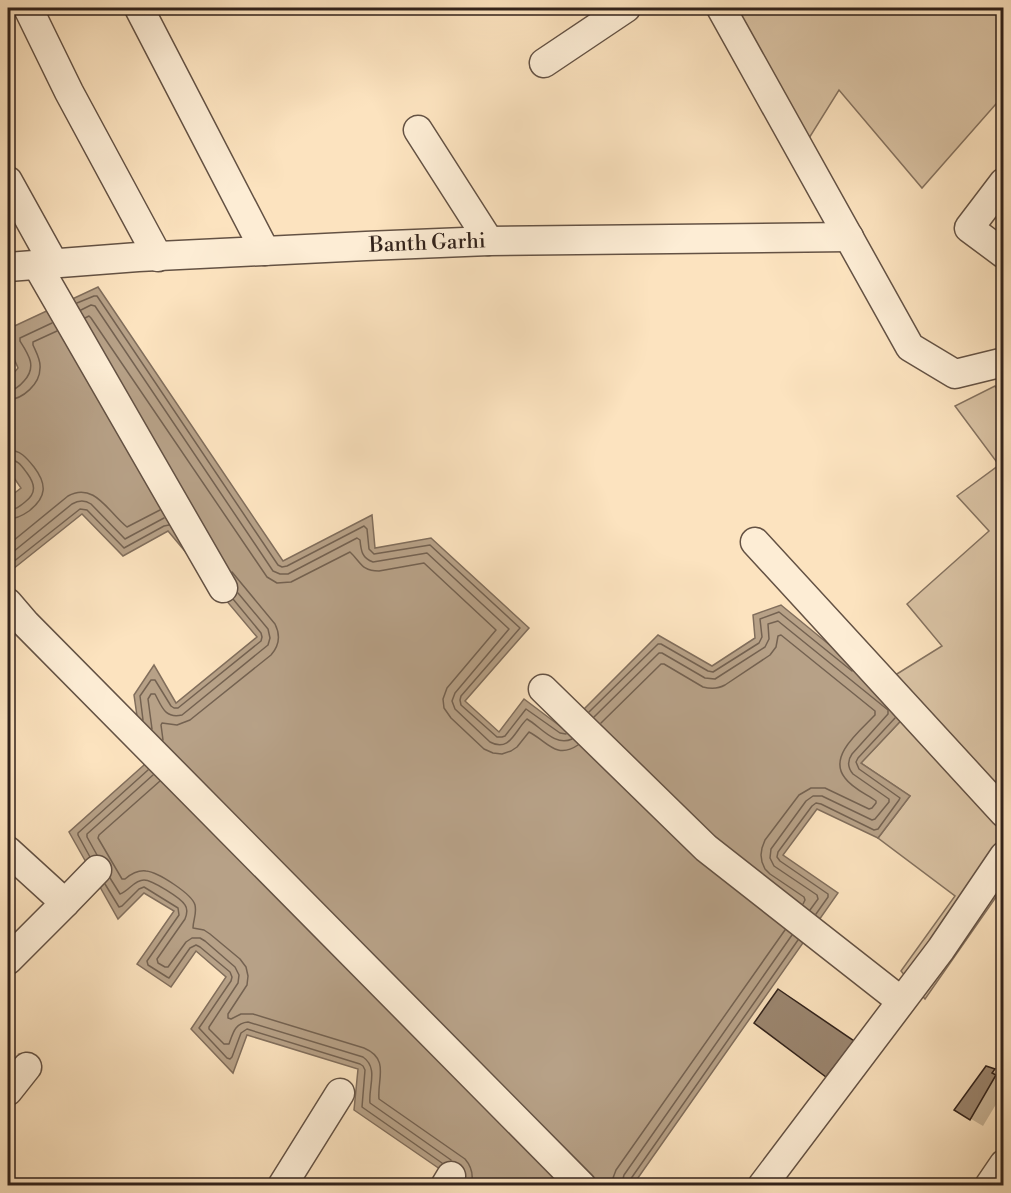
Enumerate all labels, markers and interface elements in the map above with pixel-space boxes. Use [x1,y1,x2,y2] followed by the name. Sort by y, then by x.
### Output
[367,228,486,259] street label: Banth Garhi

